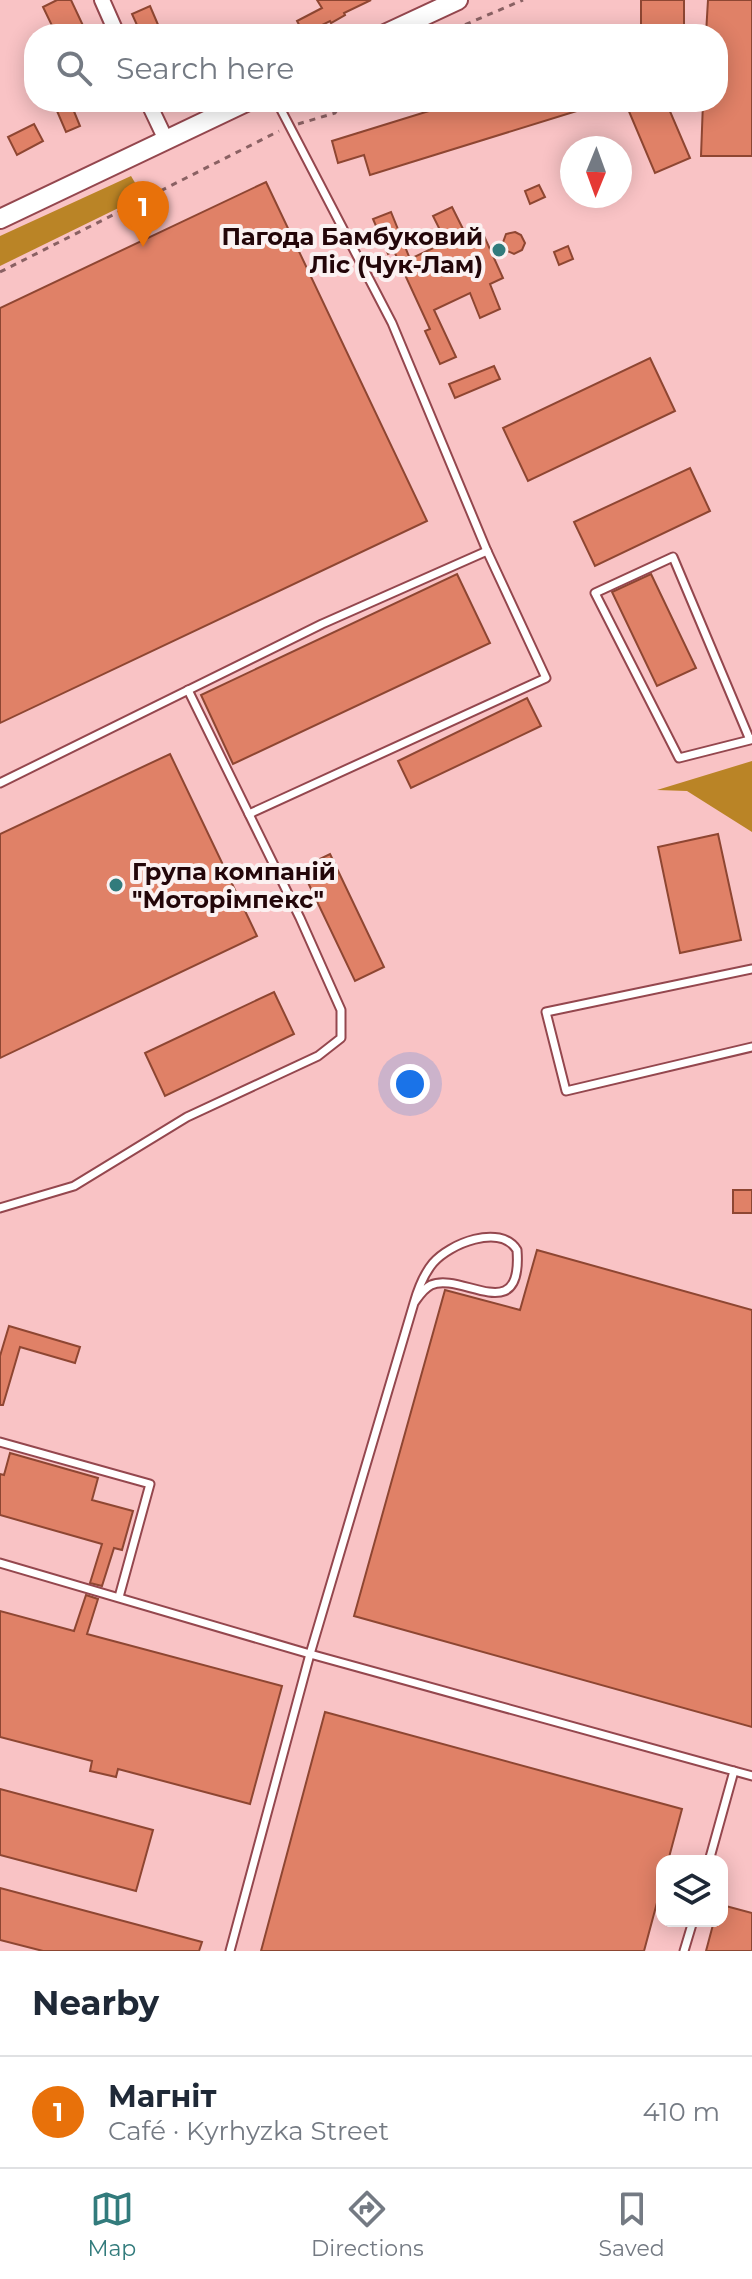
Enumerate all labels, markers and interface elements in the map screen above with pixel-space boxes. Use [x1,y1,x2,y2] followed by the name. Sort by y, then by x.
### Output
[24,24,728,112] search box
[52,46,96,90] icon: search
[116,50,294,87] text: Search here
[560,136,632,208] north arrow
[117,181,169,247] pin: 1
[222,222,483,279] place label: Пагода Бамбуковий Ліс (Чук-Лам)
[490,241,508,259] marker: Пагода Бамбуковий Ліс (Чук-Лам)
[132,857,336,914] place label: Група компаній "Моторімпекс"
[107,876,125,894] marker: Група компаній "Моторімпекс"
[390,1064,430,1104] your location
[656,1855,728,1927] map controls
[656,1855,728,1927] button: layers
[32,1982,159,2024] text: Nearby
[108,2078,216,2115] text: Магніт
[53,2096,63,2128] text: 1
[642,2096,720,2128] text: 410 m
[108,2115,389,2147] text: Café · Kyrhyzka Street
[87,2187,136,2262] tab: Map
[311,2187,424,2262] tab: Directions
[599,2187,665,2262] tab: Saved

